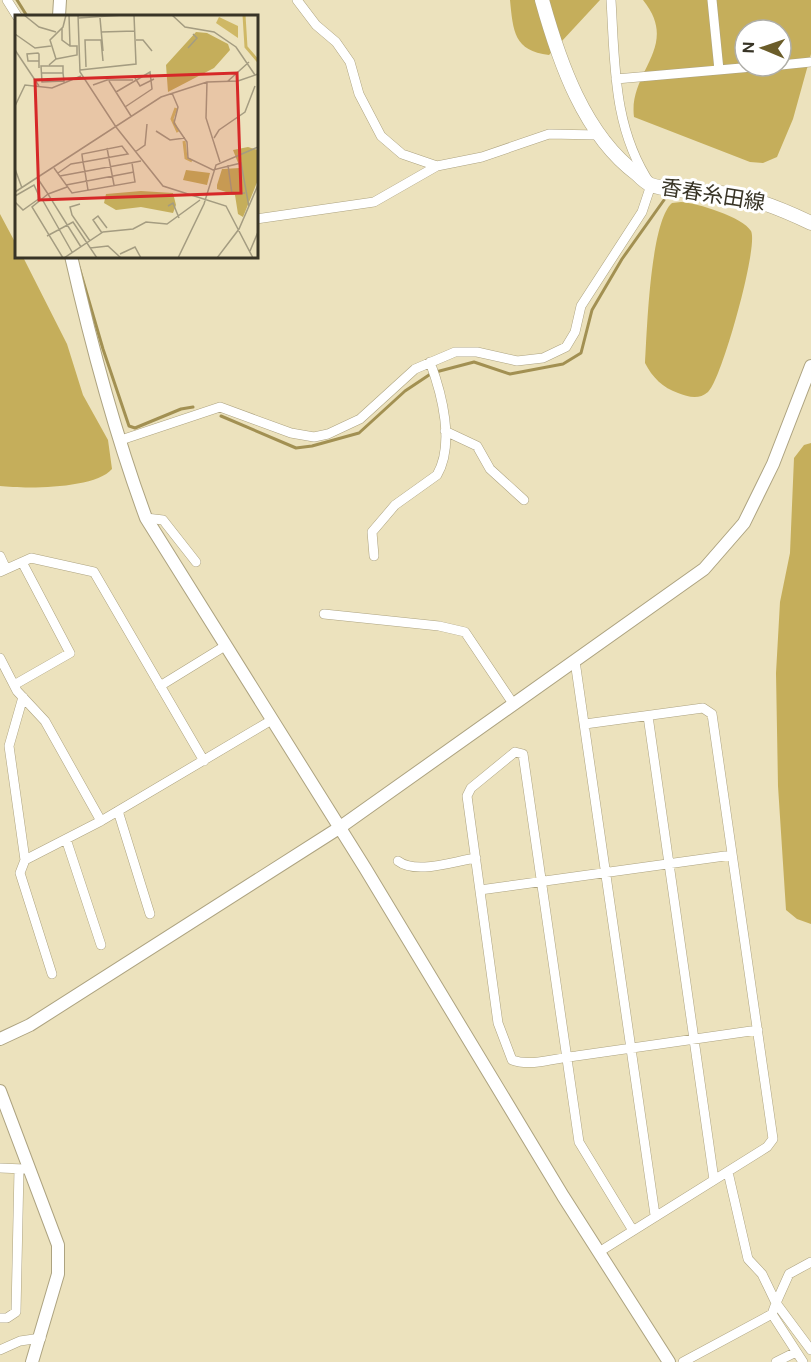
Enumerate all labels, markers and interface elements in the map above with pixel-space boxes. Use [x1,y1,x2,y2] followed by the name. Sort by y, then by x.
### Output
[15,15,258,258] inset map
[733,18,793,78] north arrow
[738,41,759,54] text: N
[659,173,767,217] street label: 香春糸田線

